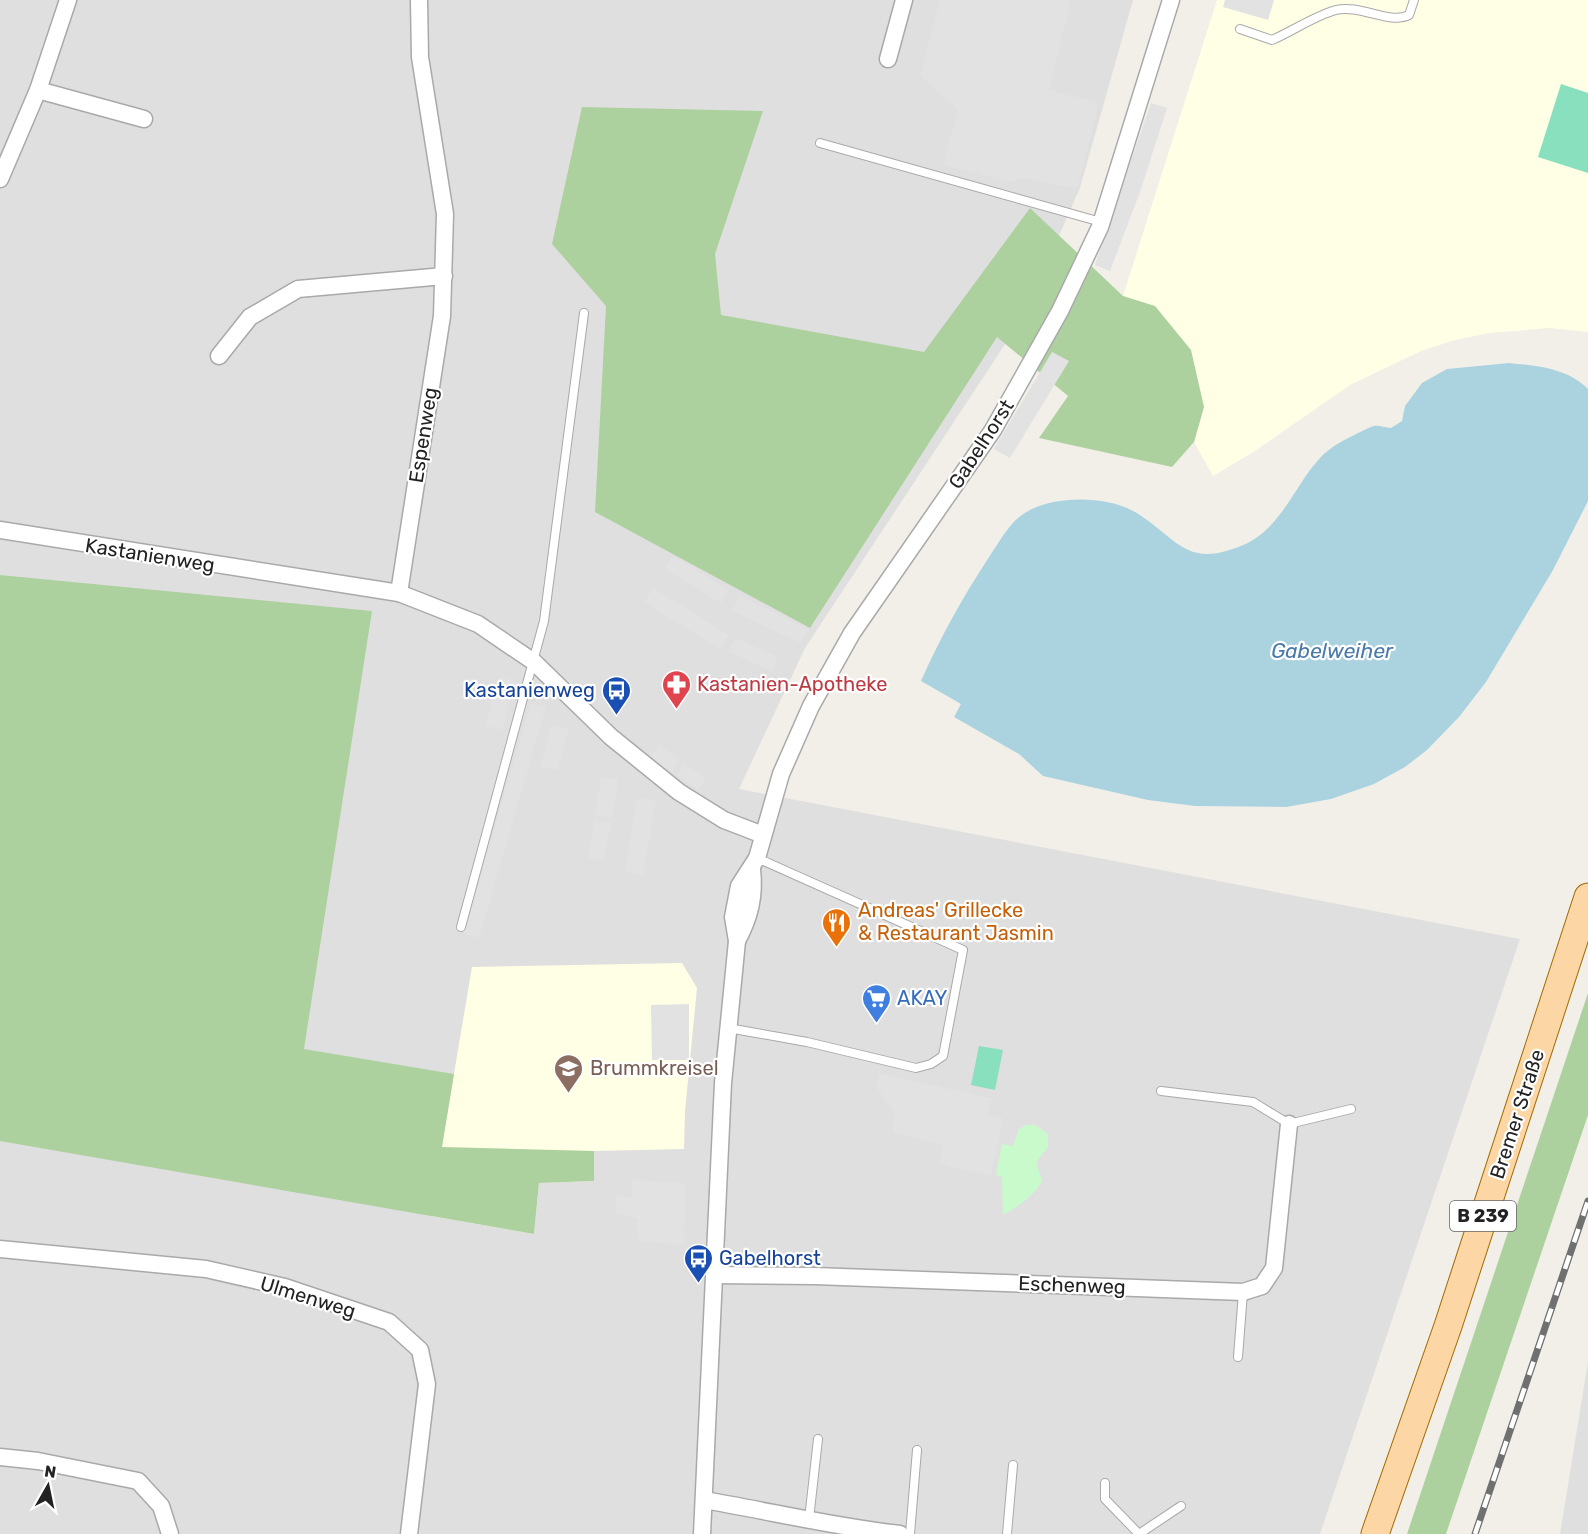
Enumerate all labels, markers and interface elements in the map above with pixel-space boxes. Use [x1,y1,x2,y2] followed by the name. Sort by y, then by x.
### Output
[404,386,442,484] street label: Espenweg
[943,395,1019,493] street label: Gabelhorst
[83,533,217,577] street label: Kastanienweg
[1271,638,1394,663] water label: Gabelweiher
[660,668,692,710] pharmacy icon: Kastanien-Apotheke
[697,672,887,696] place label: Kastanien-Apotheke
[600,674,632,716] bus stop icon: Kastanienweg
[464,678,595,702] place label: Kastanienweg
[858,898,1054,945] place label: Andreas' Grillecke & Restaurant Jasmin
[821,906,853,948] restaurant icon: Andreas' Grillecke & Restaurant Jasmin
[860,982,892,1024] supermarket icon: AKAY
[897,986,947,1010] place label: AKAY
[1485,1046,1549,1182] street label: Bremer Straße
[553,1052,585,1094] school or university icon: Brummkreisel
[590,1056,719,1080] place label: Brummkreisel
[1450,1201,1516,1231] road number: B 239
[682,1242,714,1284] bus stop icon: Gabelhorst
[719,1246,821,1270] place label: Gabelhorst
[257,1271,359,1323] street label: Ulmenweg
[1018,1271,1126,1299] street label: Eschenweg
[18,1456,78,1516] north arrow
[43,1461,57,1482] text: N

